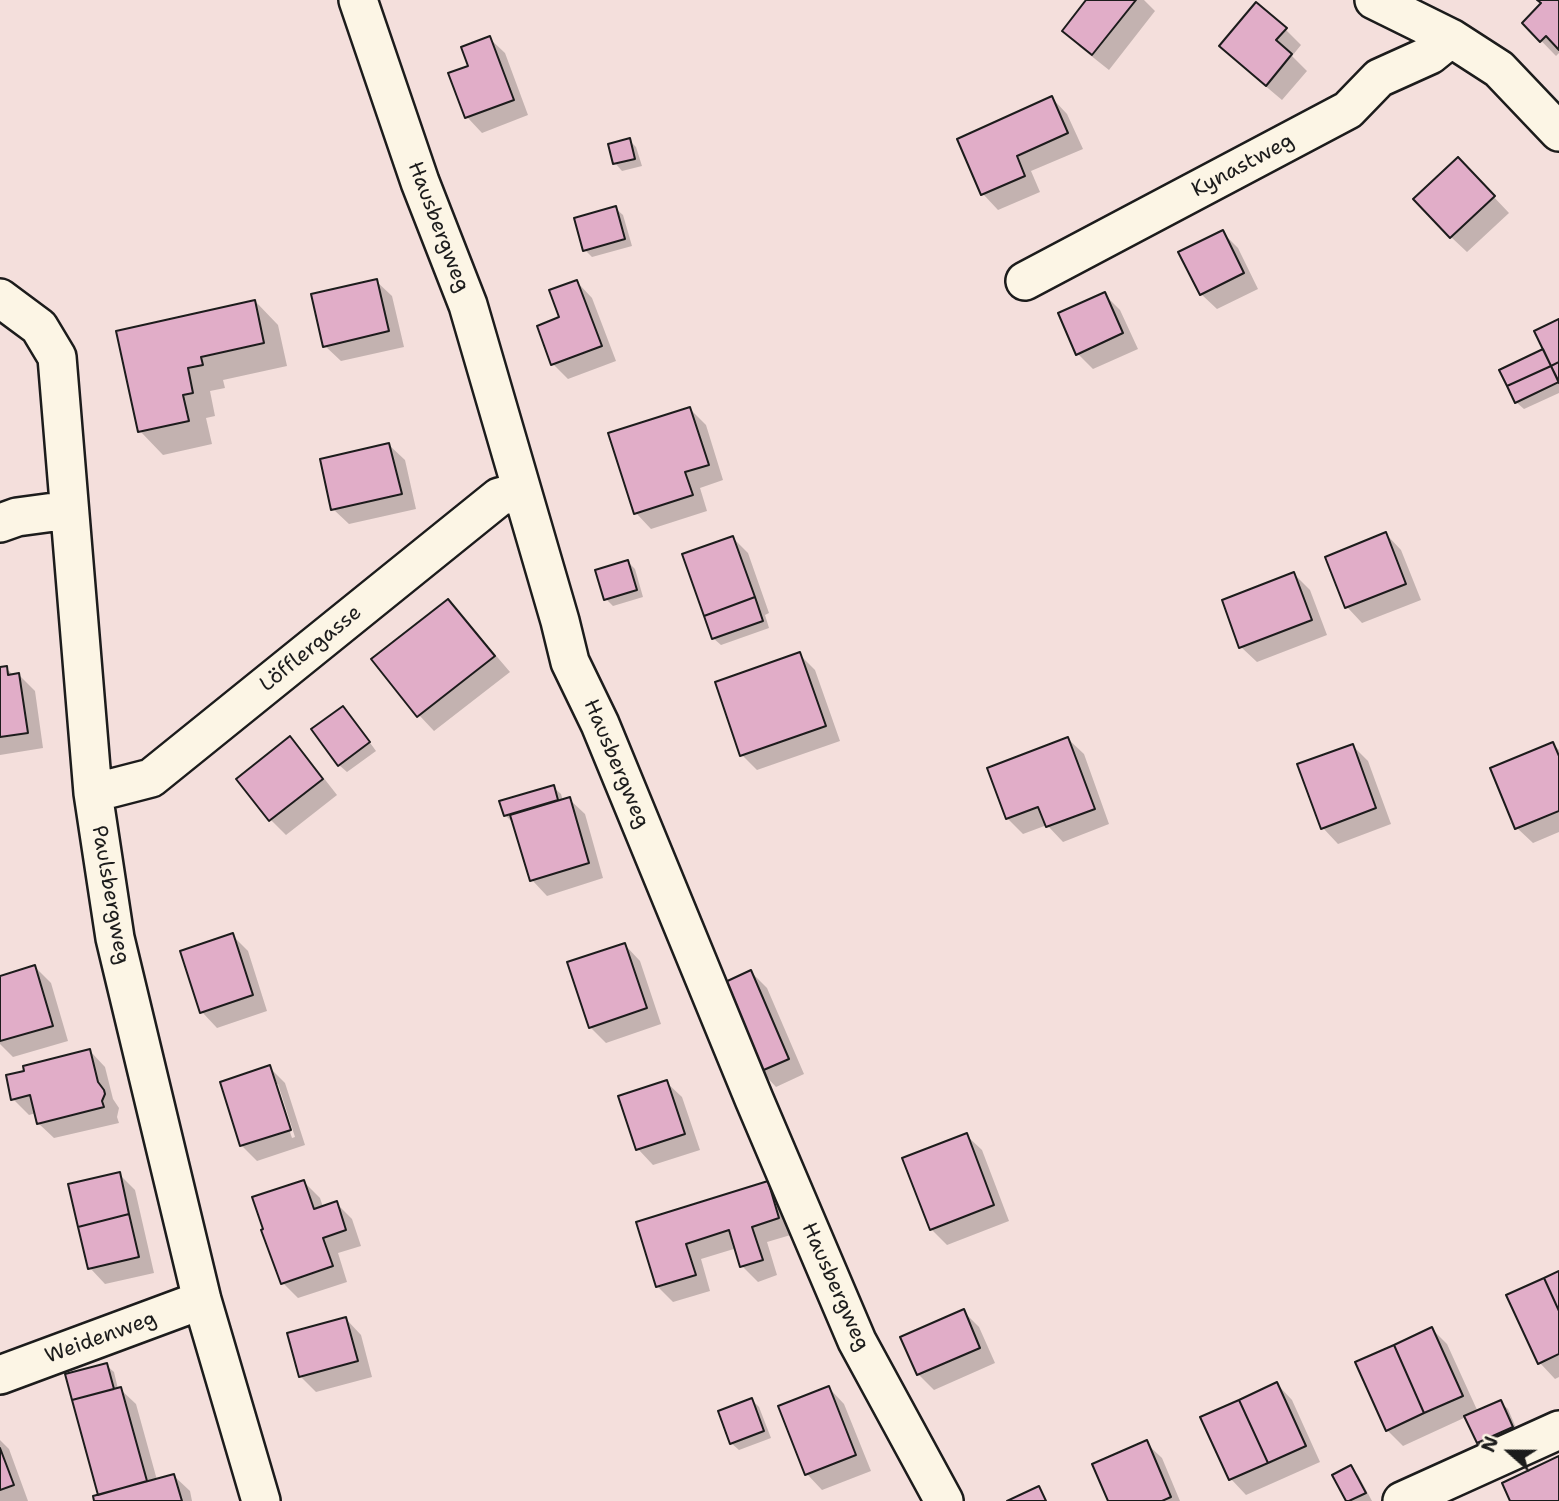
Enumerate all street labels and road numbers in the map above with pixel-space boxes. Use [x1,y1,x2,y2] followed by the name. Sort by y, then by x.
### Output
[1188,129,1298,203] street label: Kynastweg
[402,158,474,296] street label: Hausbergweg
[255,600,367,698] street label: Löfflergasse
[578,696,654,832] street label: Hausbergweg
[85,824,135,966] street label: Paulsbergweg
[795,1219,875,1355] street label: Hausbergweg
[42,1306,160,1370] street label: Weidenweg

